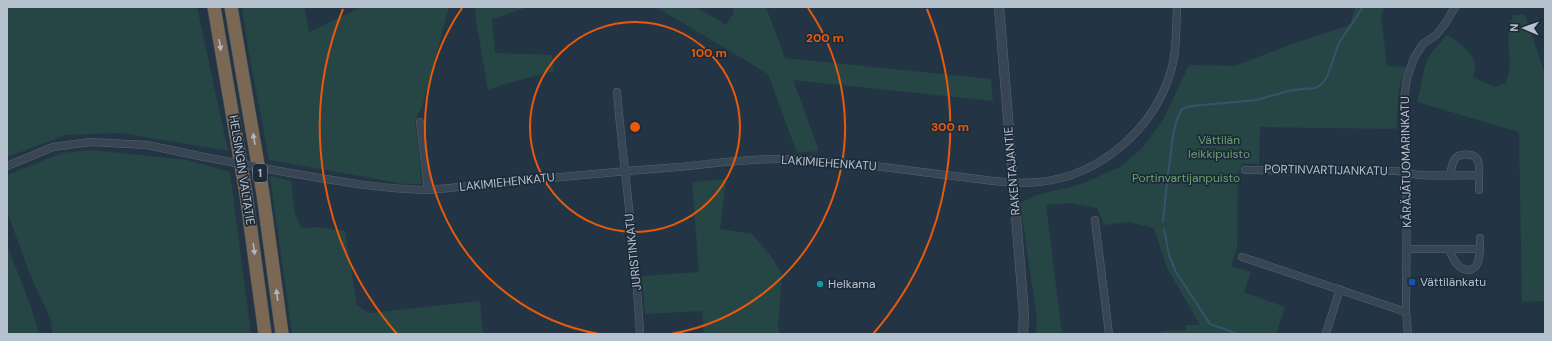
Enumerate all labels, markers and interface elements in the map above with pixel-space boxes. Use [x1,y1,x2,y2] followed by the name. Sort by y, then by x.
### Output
[1504,8,1544,48] north arrow
[1507,23,1521,32] text: N
[806,30,844,46] text: 200 m
[218,39,224,51] one-way arrow
[691,45,727,61] text: 100 m
[1397,96,1415,228] street label: KÄRÄJÄTUOMARINKATU
[225,114,259,226] street label: HELSINGIN VALTATIE
[931,119,969,135] text: 300 m
[628,120,642,134] centre of rings
[1000,126,1024,216] street label: RAKENTAJANTIE
[1188,132,1250,162] park label: Vättilän leikkipuisto
[251,133,257,145] one-way arrow
[781,152,877,174] street label: LAKIMIEHENKATU
[1264,161,1388,179] street label: PORTINVARTIJANKATU
[253,164,267,182] road number: 1
[459,169,556,195] street label: LAKIMIEHENKATU
[1132,170,1240,186] park label: Portinvartijanpuisto
[621,213,645,291] street label: JURISTINKATU
[251,242,257,255] one-way arrow
[1420,274,1486,290] place label: Vättilänkatu
[828,276,875,292] place label: Helkama
[1407,277,1417,287] marker: Vättilänkatu
[815,279,825,289] marker: Helkama
[274,289,280,301] one-way arrow

